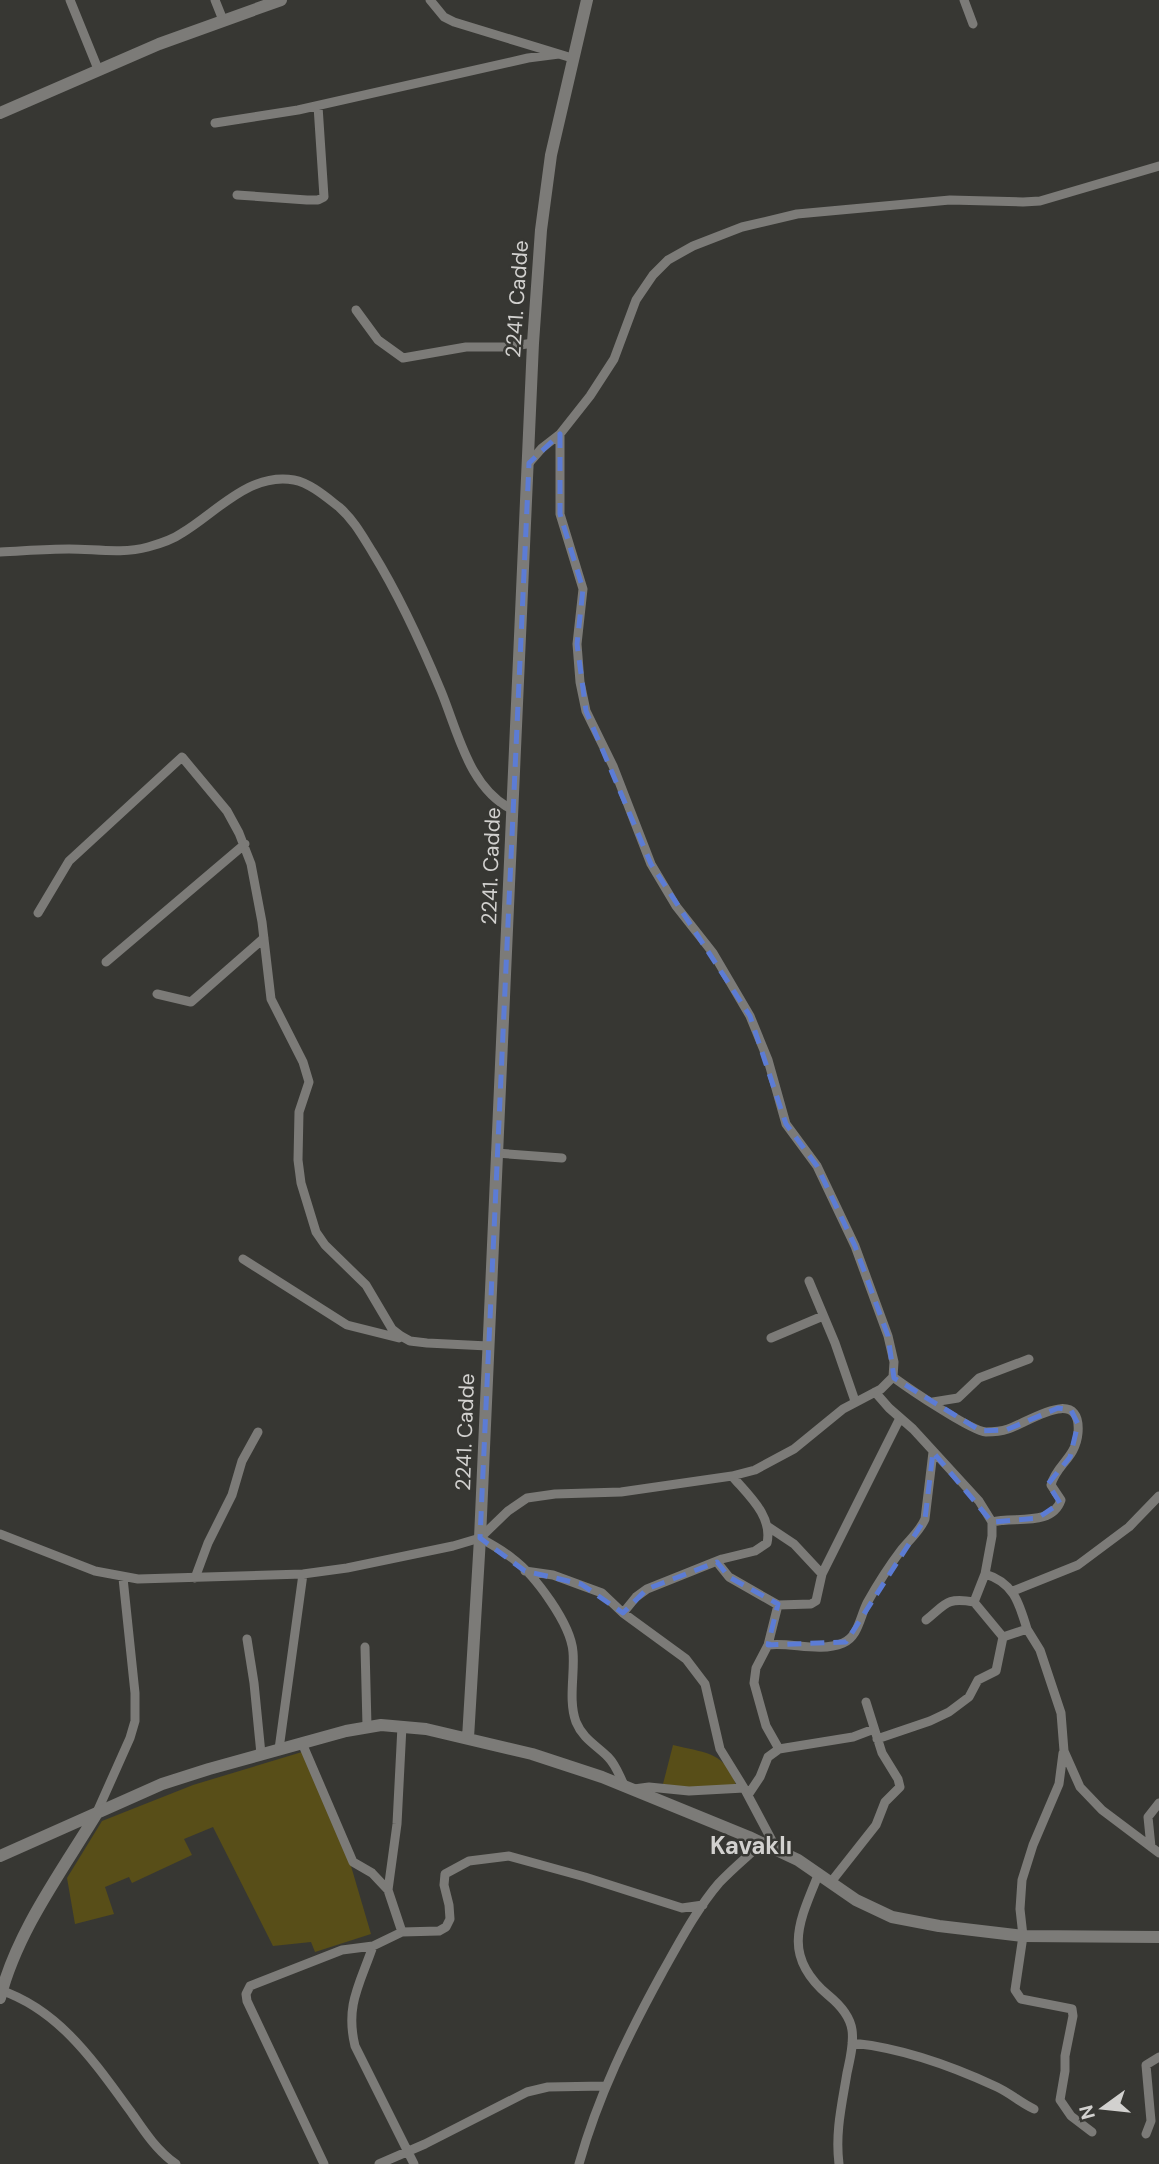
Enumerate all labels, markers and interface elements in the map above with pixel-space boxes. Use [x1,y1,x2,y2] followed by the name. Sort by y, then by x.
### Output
[499,239,535,359] street label: 2241. Cadde
[475,807,507,925] street label: 2241. Cadde
[449,1373,481,1491] street label: 2241. Cadde
[710,1830,792,1861] district label: Kavaklı
[1068,2073,1138,2143] north arrow
[1073,2102,1101,2122] text: N

